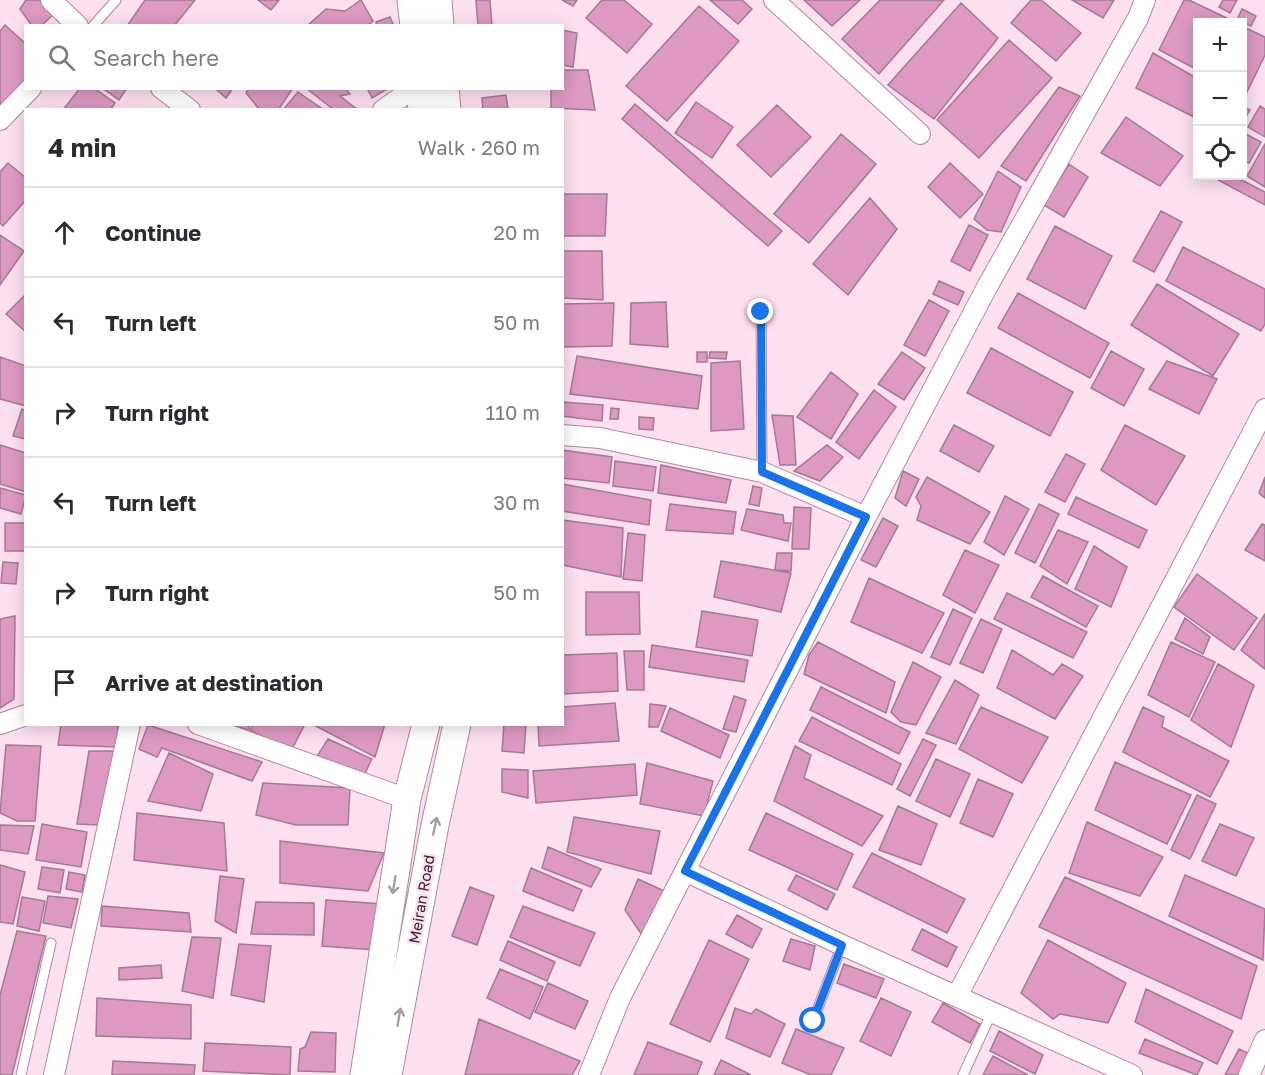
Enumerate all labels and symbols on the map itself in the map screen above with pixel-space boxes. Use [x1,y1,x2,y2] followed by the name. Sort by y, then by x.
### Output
[747,298,773,324] route end
[430,817,441,836] one-way arrow
[404,853,438,945] street label: Meiran Road
[388,874,399,894] one-way arrow
[799,1007,825,1033] route start
[394,1008,405,1028] one-way arrow

